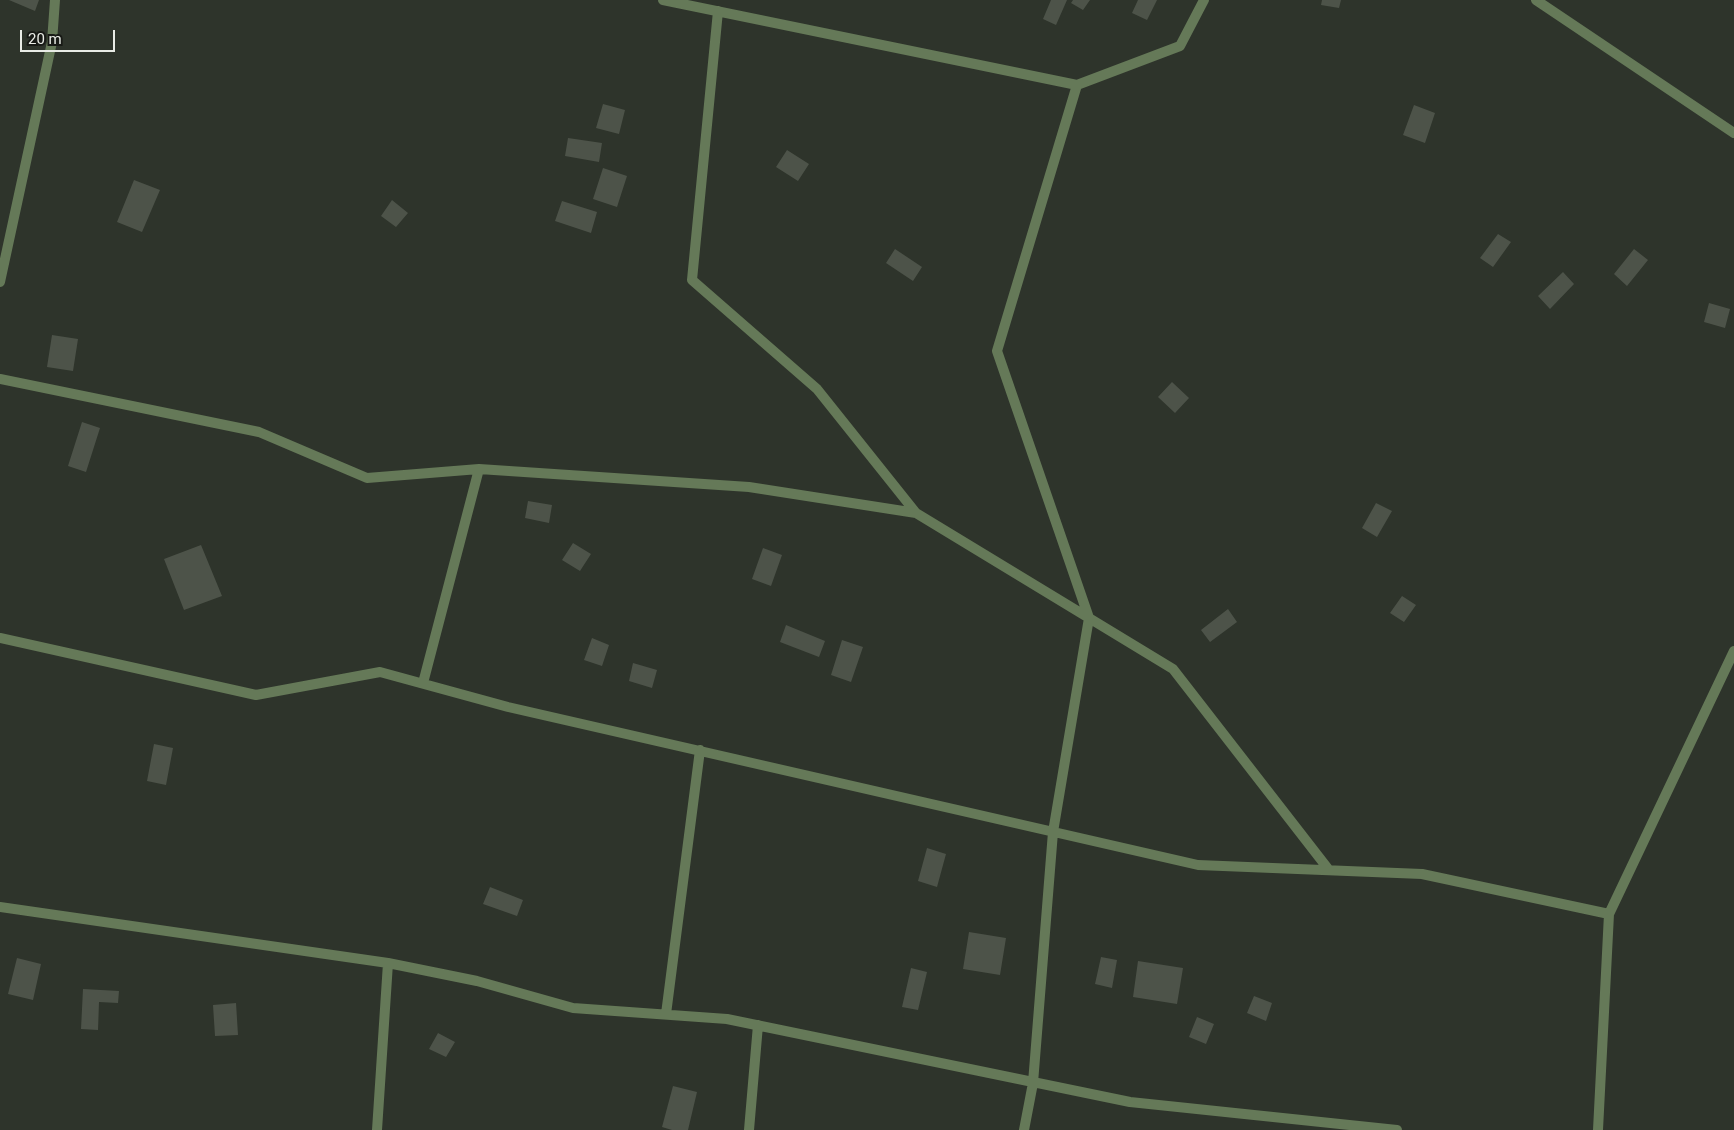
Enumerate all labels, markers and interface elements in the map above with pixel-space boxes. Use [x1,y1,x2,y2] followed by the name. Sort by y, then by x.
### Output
[22,20,118,52] scale bar
[28,30,62,48] text: 20 m

